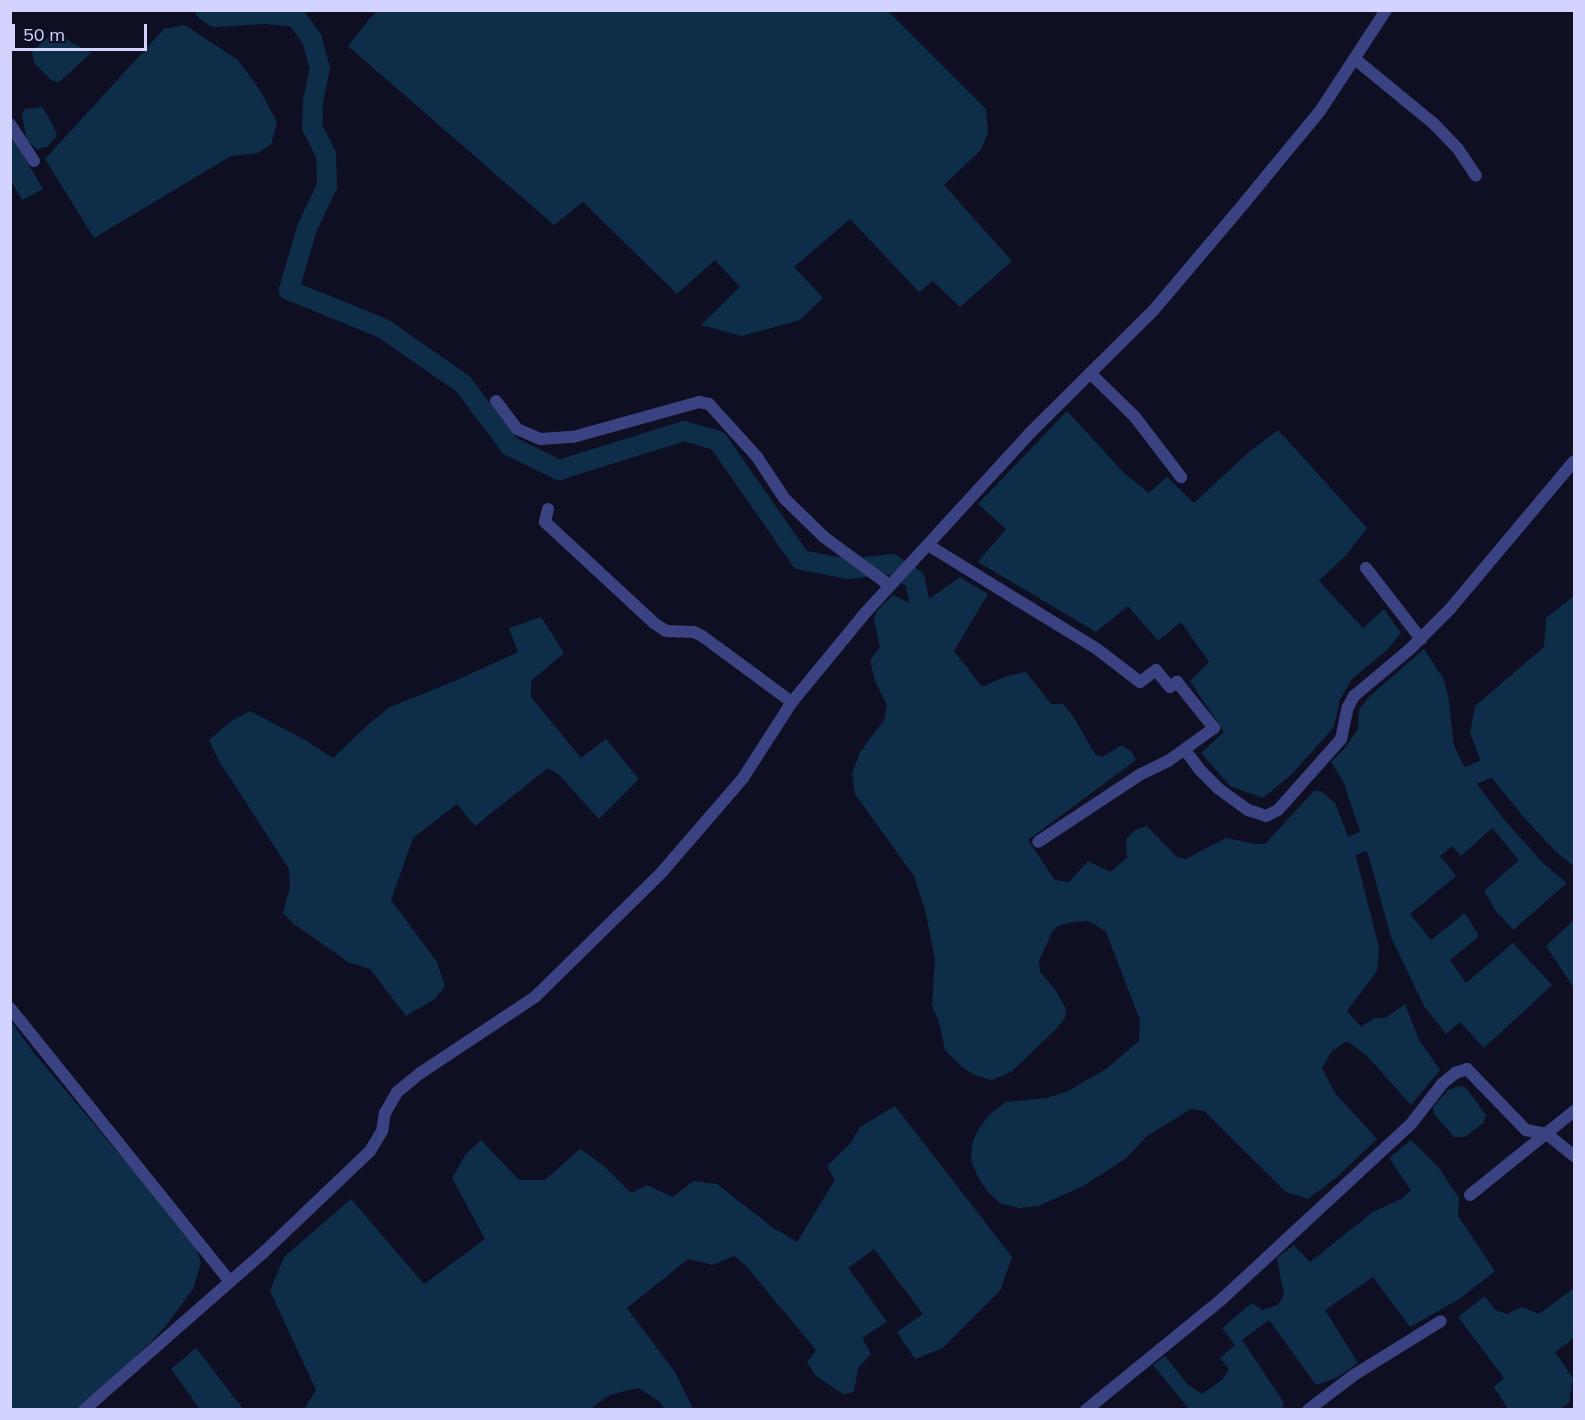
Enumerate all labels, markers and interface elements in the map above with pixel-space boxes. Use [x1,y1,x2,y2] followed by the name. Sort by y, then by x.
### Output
[15,12,150,50] scale bar
[23,23,65,46] text: 50 m

